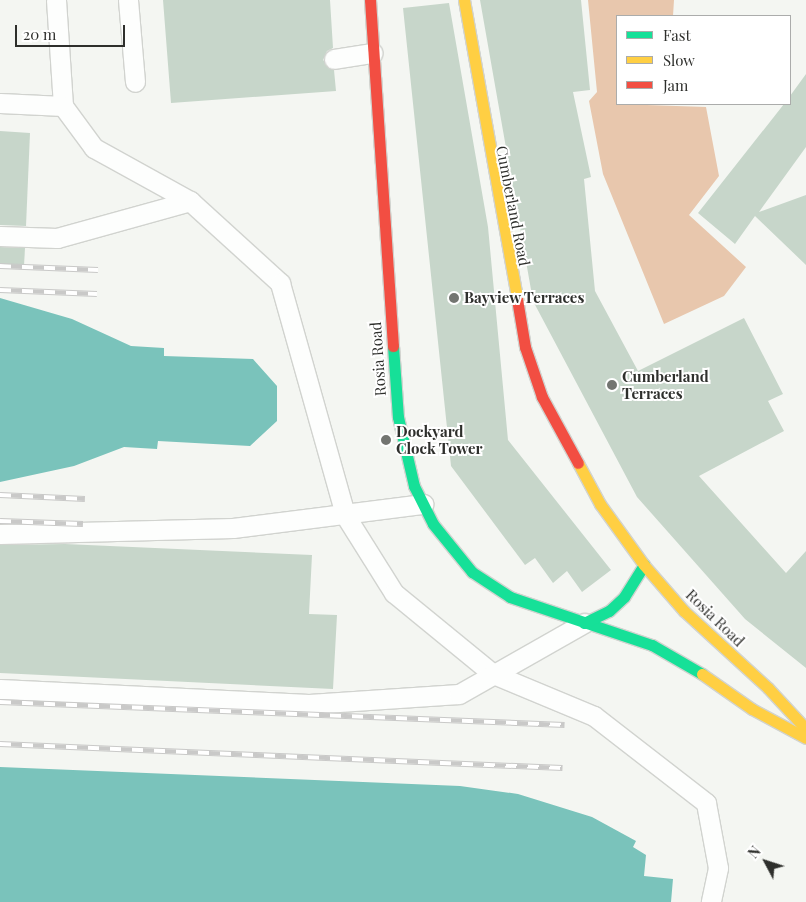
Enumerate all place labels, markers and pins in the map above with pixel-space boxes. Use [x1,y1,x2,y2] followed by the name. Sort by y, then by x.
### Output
[464,289,585,307] place label: Bayview Terraces
[448,292,460,304] marker: Bayview Terraces
[622,367,709,402] place label: Cumberland Terraces
[606,379,618,391] marker: Cumberland Terraces
[396,422,483,457] place label: Dockyard Clock Tower
[380,434,392,446] marker: Dockyard Clock Tower

